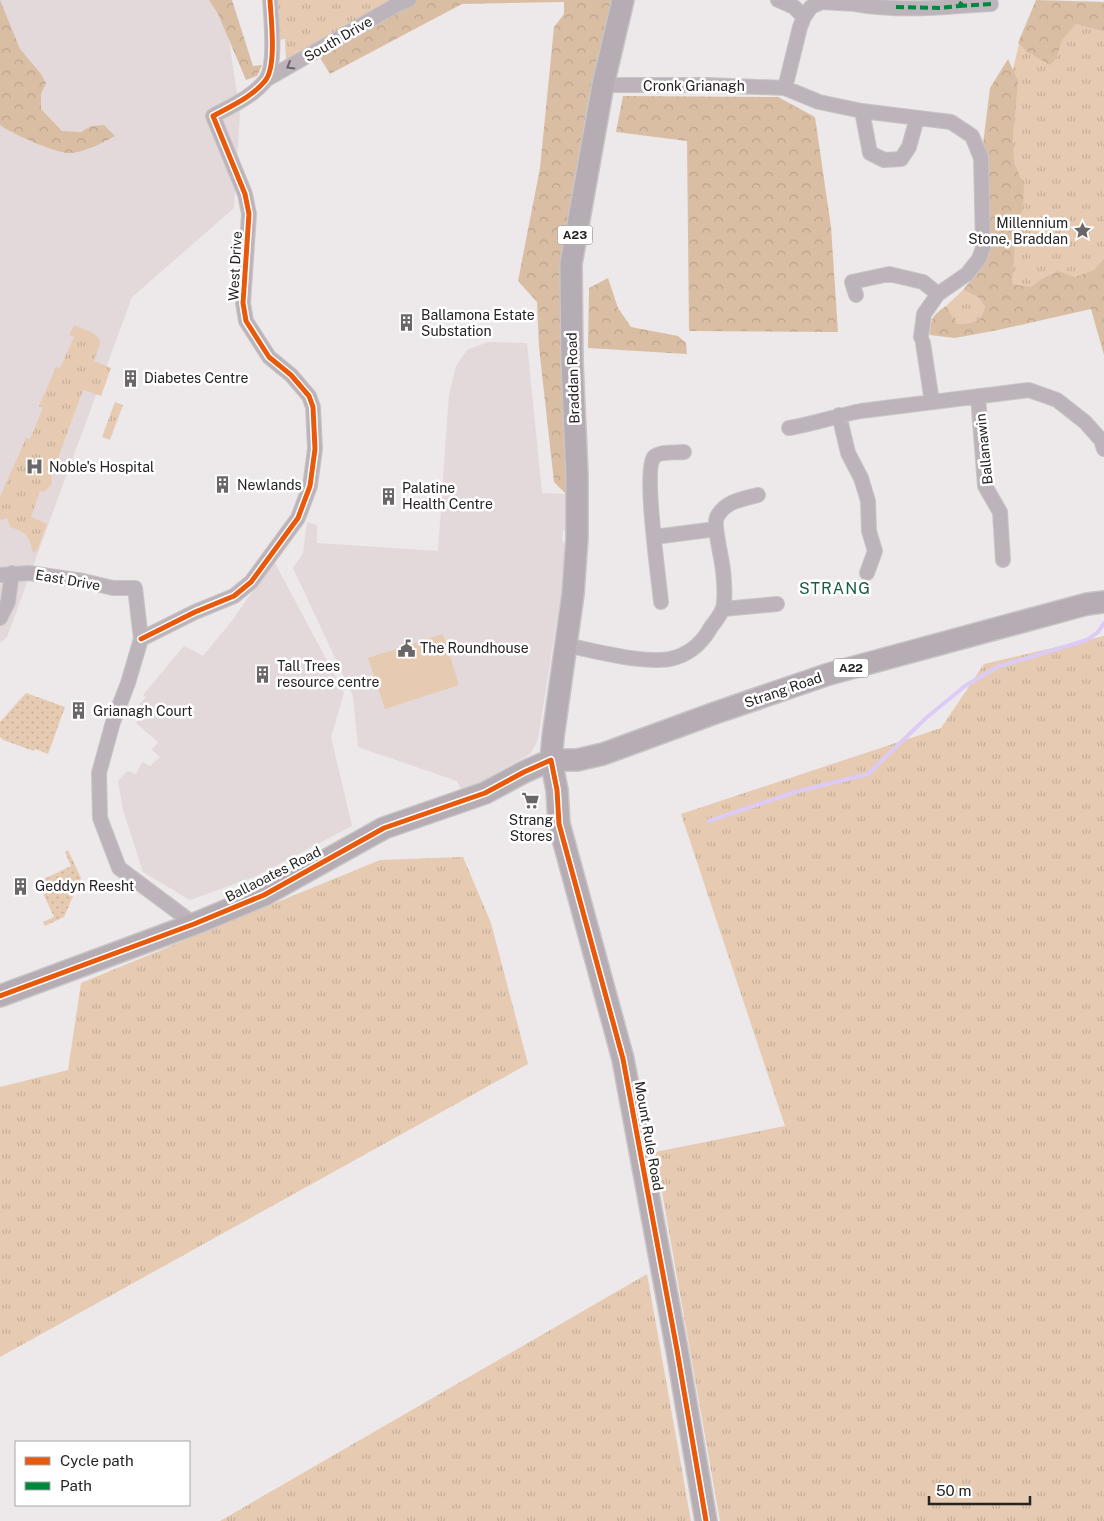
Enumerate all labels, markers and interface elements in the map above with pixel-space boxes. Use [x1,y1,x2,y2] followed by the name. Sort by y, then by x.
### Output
[301,13,375,65] street label: South Drive
[287,60,296,70] one-way arrow
[643,78,745,94] street label: Cronk Grianagh
[968,215,1068,247] place label: Millennium Stone, Braddan
[1072,221,1092,241] place icon: Millennium Stone, Braddan
[558,226,592,244] road number: A23
[225,231,245,301] street label: West Drive
[421,307,535,339] place label: Ballamona Estate Substation
[397,313,417,333] building icon: Ballamona Estate Substation
[563,332,583,424] street label: Braddan Road
[120,368,140,388] building icon: Diabetes Centre
[144,370,249,386] place label: Diabetes Centre
[972,413,996,485] street label: Ballanawin
[25,457,45,477] hospital icon: Noble's Hospital
[49,459,154,475] place label: Noble's Hospital
[213,475,233,495] building icon: Newlands
[237,477,302,493] place label: Newlands
[402,480,493,512] place label: Palatine Health Centre
[378,486,398,506] building icon: Palatine Health Centre
[34,566,102,594] street label: East Drive
[799,579,871,598] district label: STRANG
[396,638,416,658] public building icon: The Roundhouse
[420,640,529,656] place label: The Roundhouse
[277,658,379,690] place label: Tall Trees resource centre
[834,658,868,678] road number: A22
[253,664,273,684] building icon: Tall Trees resource centre
[742,669,824,711] street label: Strang Road
[69,701,89,721] building icon: Grianagh Court
[93,703,192,719] place label: Grianagh Court
[521,790,541,810] supermarket icon: Strang Stores
[509,812,553,844] place label: Strang Stores
[223,843,323,905] street label: Ballaoates Road
[11,876,31,896] building icon: Geddyn Reesht
[35,878,134,894] place label: Geddyn Reesht
[631,1080,667,1192] street label: Mount Rule Road
[15,1441,190,1506] legend
[60,1452,134,1469] text: Cycle path
[929,1474,1030,1506] scale bar
[60,1477,92,1494] text: Path
[936,1482,971,1499] text: 50 m

